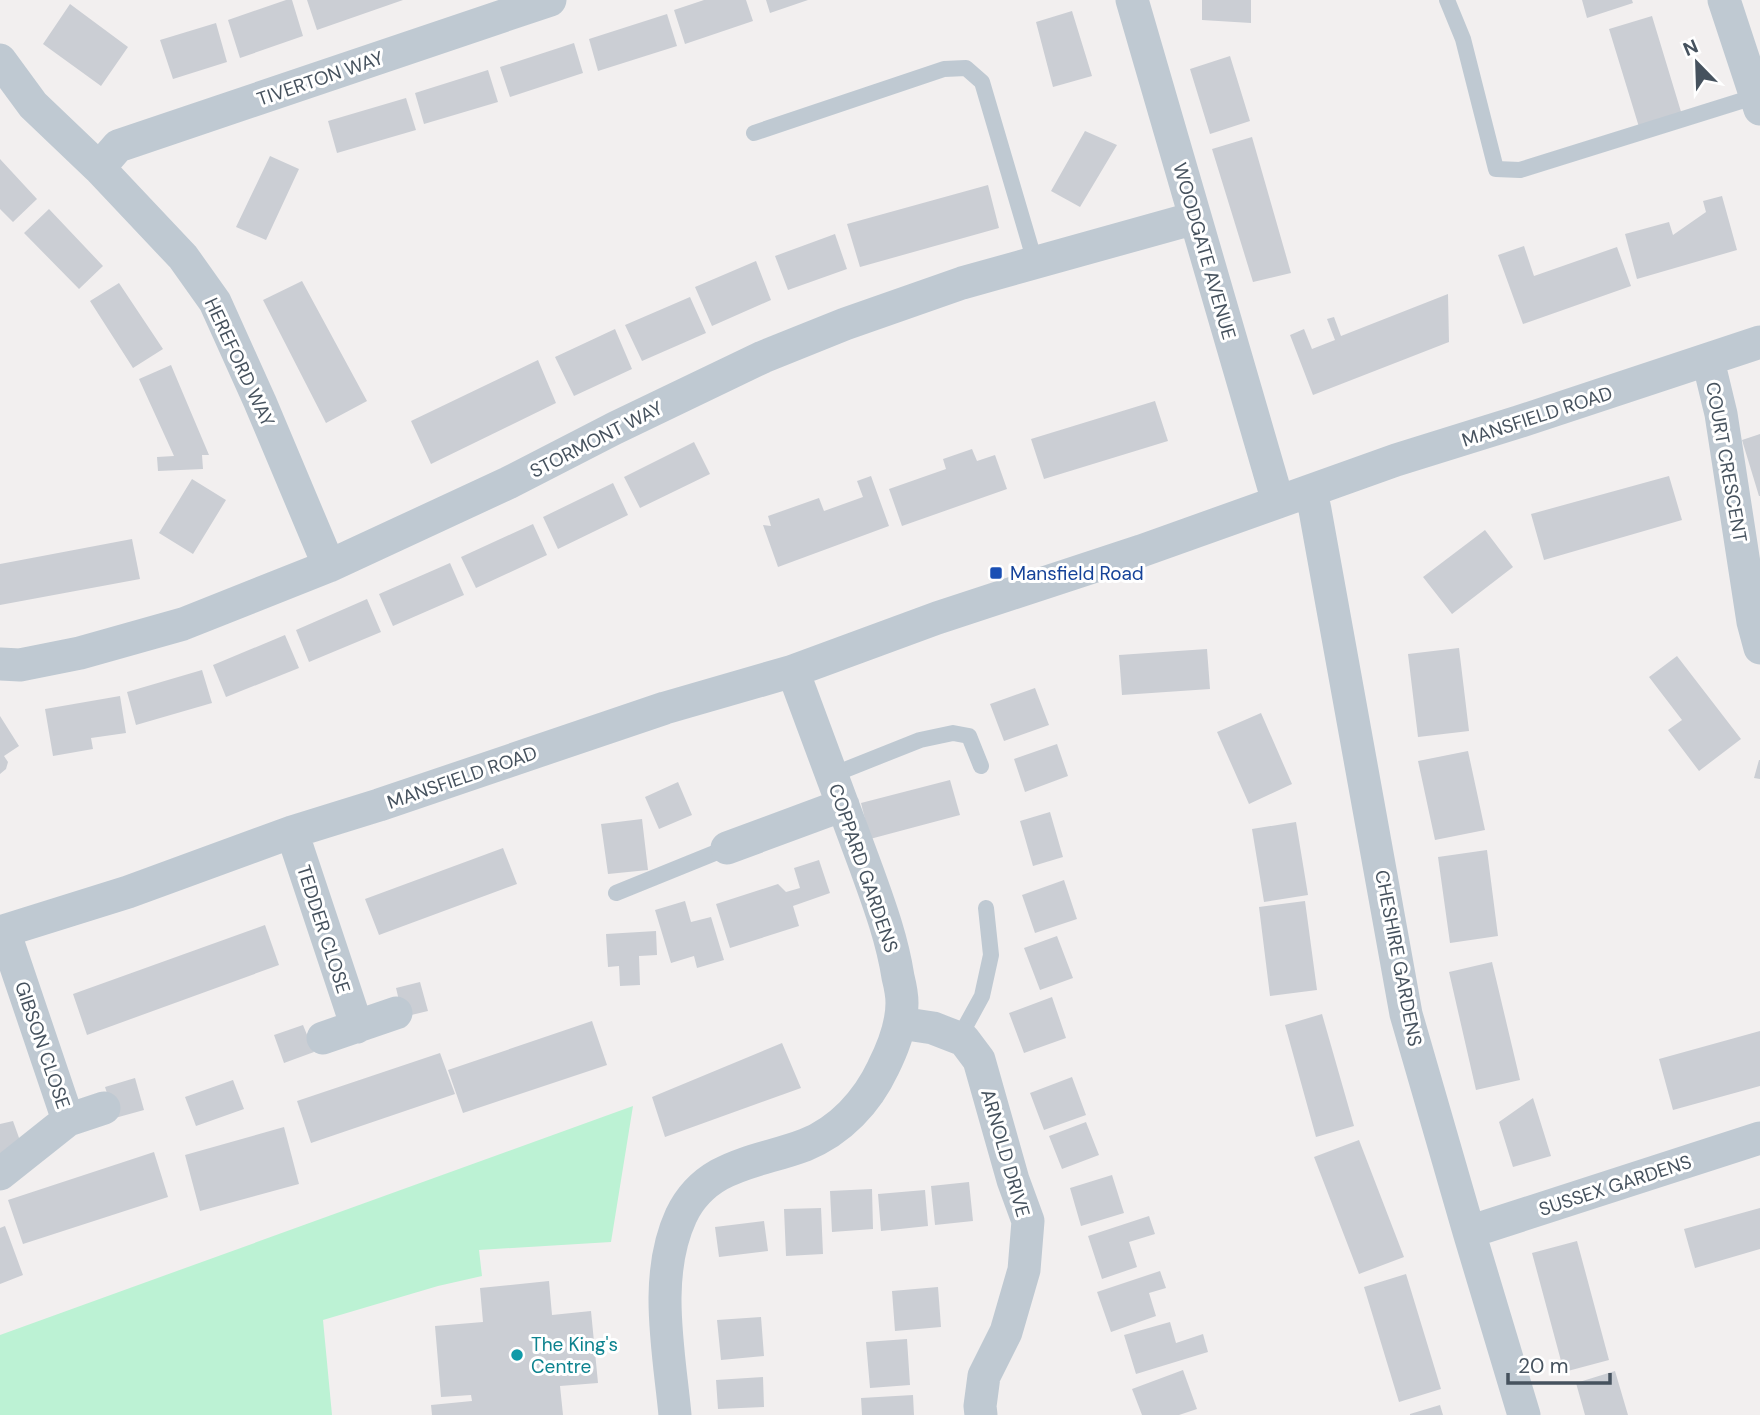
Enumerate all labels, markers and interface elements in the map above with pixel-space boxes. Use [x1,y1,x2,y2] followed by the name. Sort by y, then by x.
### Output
[1662,28,1732,98] north arrow
[1679,34,1702,62] text: N
[254,45,387,112] street label: TIVERTON WAY
[1167,160,1242,342] street label: WOODGATE AVENUE
[199,294,280,431] street label: HEREFORD WAY
[1459,380,1616,453] street label: MANSFIELD ROAD
[1700,380,1753,545] street label: COURT CRESCENT
[526,395,667,484] street label: STORMONT WAY
[1010,561,1144,586] place label: Mansfield Road
[988,565,1004,581] marker: Mansfield Road
[384,740,540,815] street label: MANSFIELD ROAD
[823,780,904,956] street label: COPPARD GARDENS
[291,862,356,996] street label: TEDDER CLOSE
[1369,868,1428,1048] street label: CHESHIRE GARDENS
[9,978,76,1112] street label: GIBSON CLOSE
[975,1086,1036,1220] street label: ARNOLD DRIVE
[1536,1149,1695,1222] street label: SUSSEX GARDENS
[531,1332,618,1379] place label: The King's Centre
[1508,1342,1610,1386] scale bar
[509,1347,525,1363] marker: The King's Centre
[1518,1352,1569,1380] text: 20 m

